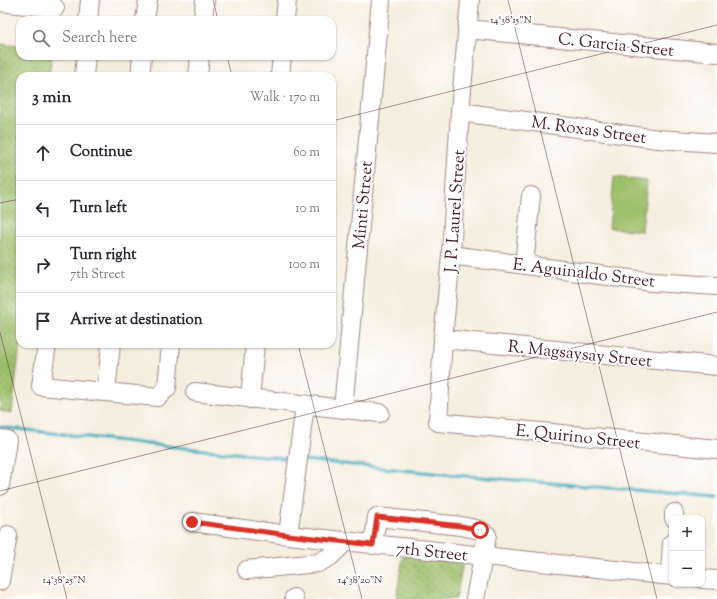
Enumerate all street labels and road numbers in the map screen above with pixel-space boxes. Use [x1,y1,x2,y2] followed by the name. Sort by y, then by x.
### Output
[557,28,675,64] street label: C. Garcia Street
[530,111,648,151] street label: M. Roxas Street
[440,149,472,274] street label: J. P. Laurel Street
[348,160,380,250] street label: Minti Street
[511,253,656,295] street label: E. Aguinaldo Street
[507,335,653,375] street label: R. Magsaysay Street
[514,420,641,456] street label: E. Quirino Street
[395,537,469,569] street label: 7th Street

